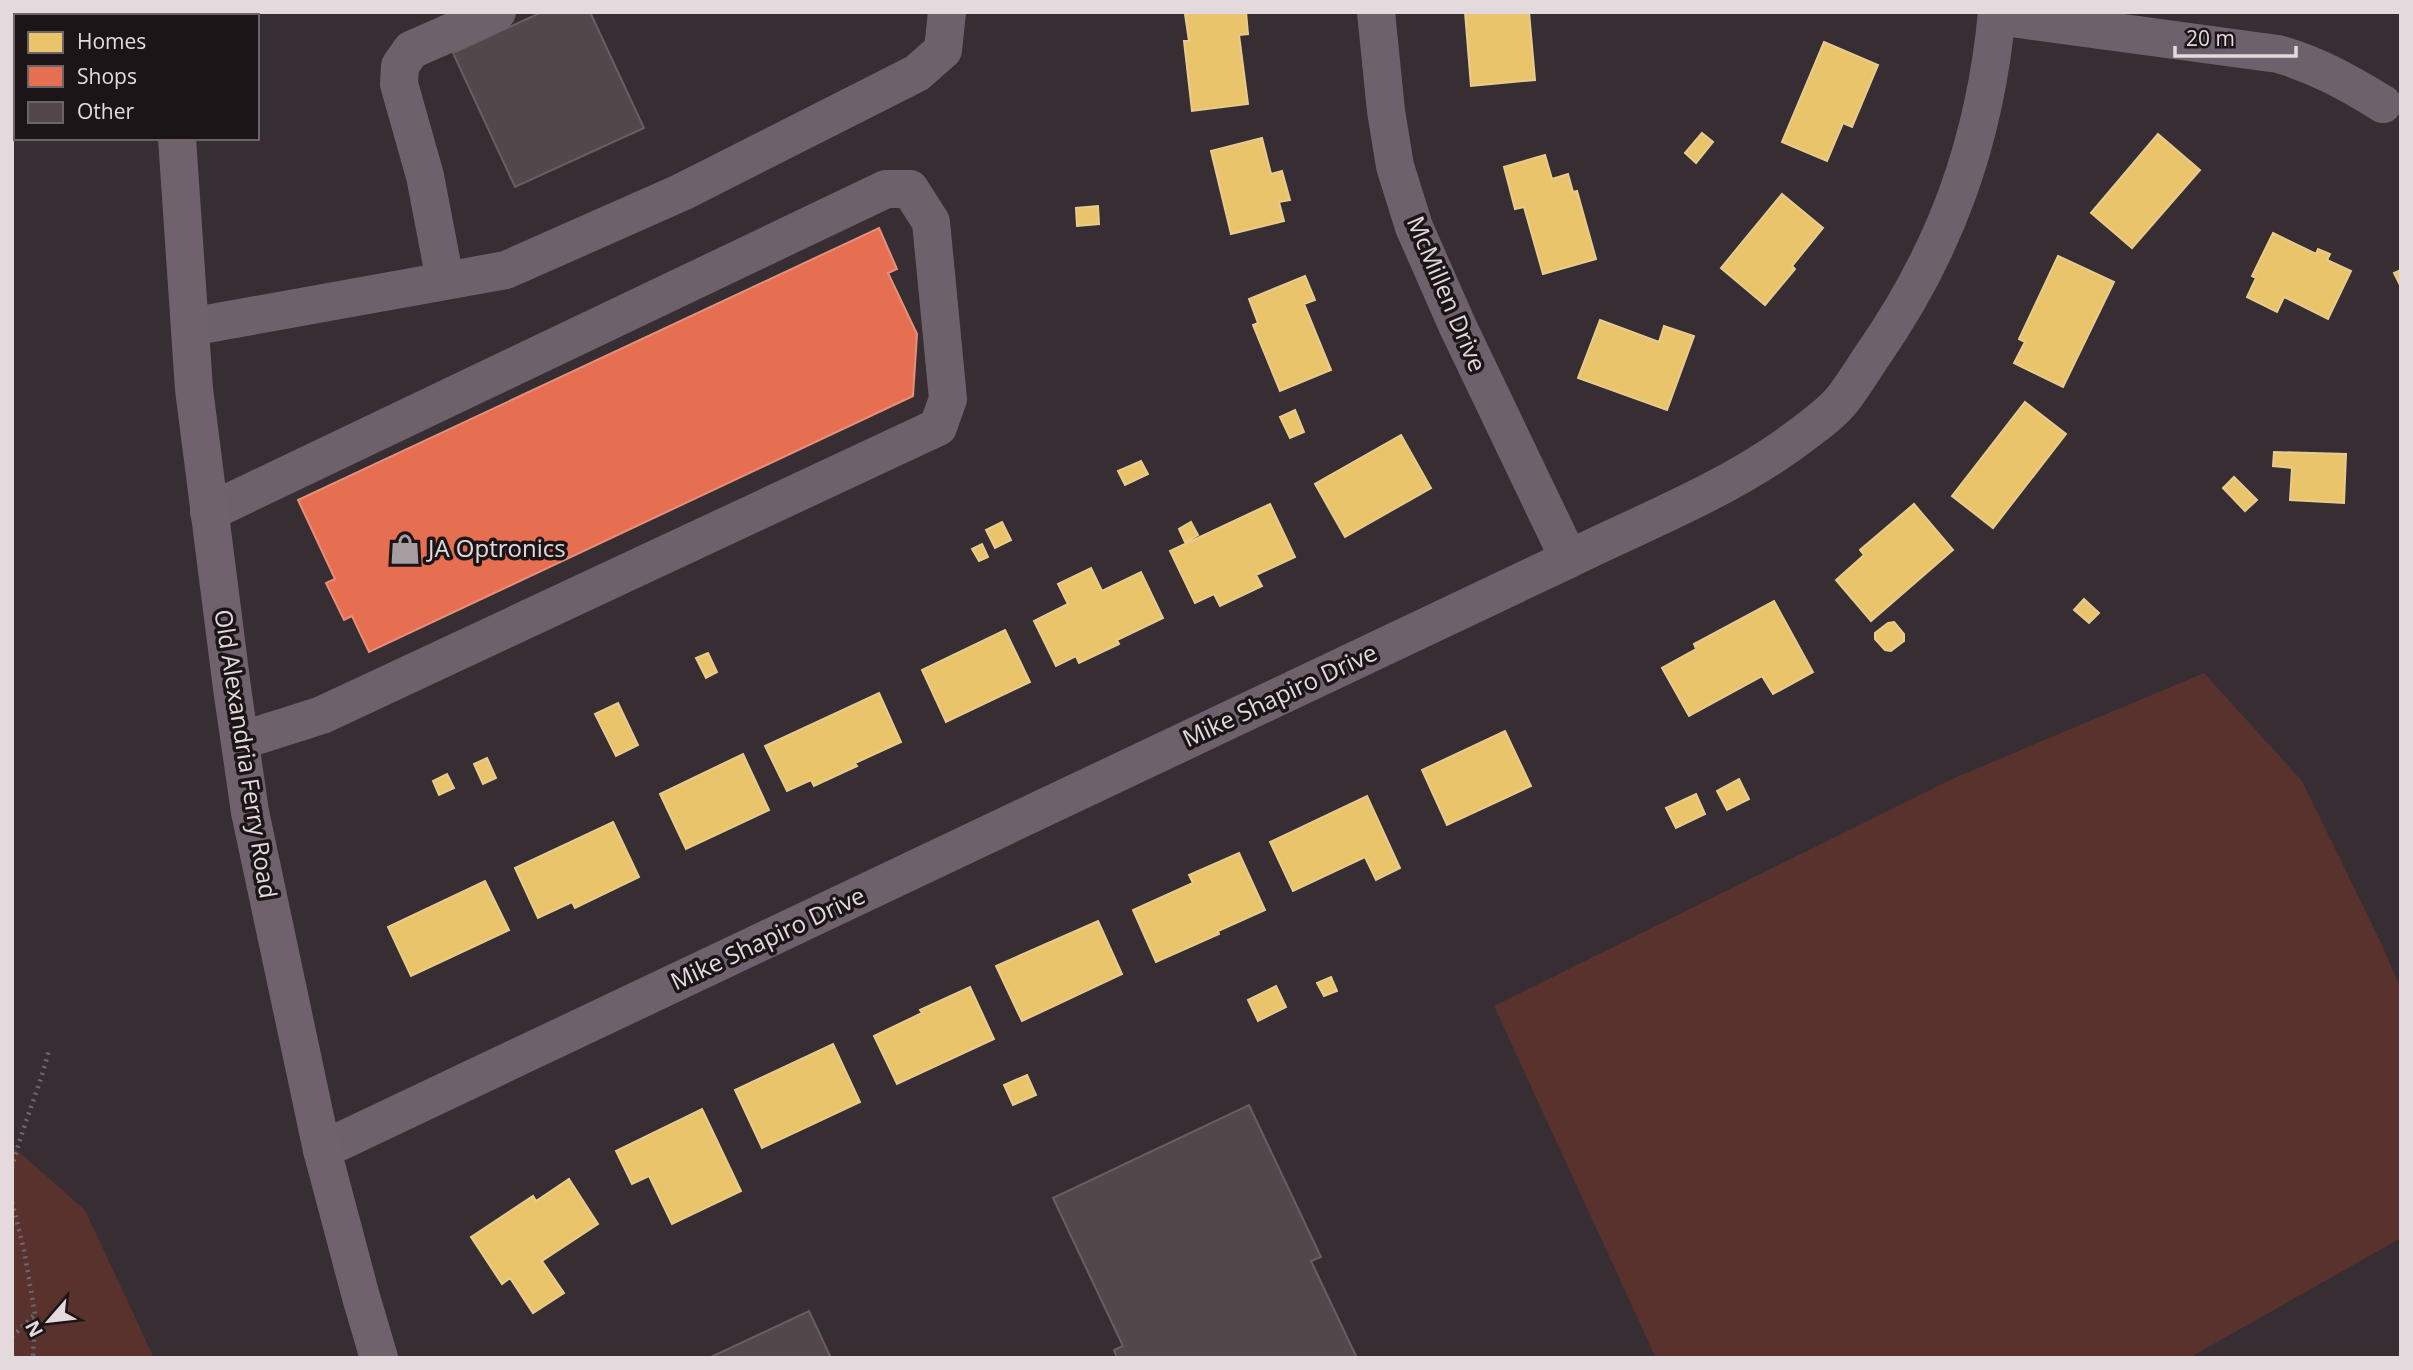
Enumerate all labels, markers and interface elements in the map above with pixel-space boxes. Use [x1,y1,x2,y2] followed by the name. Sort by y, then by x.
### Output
[14,14,259,140] legend
[2175,14,2296,58] scale bar
[2186,24,2235,52] text: 20 m
[77,27,146,55] text: Homes
[77,62,137,90] text: Shops
[77,97,134,125] text: Other
[1400,211,1495,376] street label: McMillen Drive
[426,531,566,564] place label: JA Optronics
[388,532,422,566] shop icon: JA Optronics
[207,607,286,901] street label: Old Alexandria Ferry Road
[1177,635,1382,754] street label: Mike Shapiro Drive
[665,878,870,997] street label: Mike Shapiro Drive
[14,1286,84,1356] north arrow
[19,1316,49,1342] text: N

